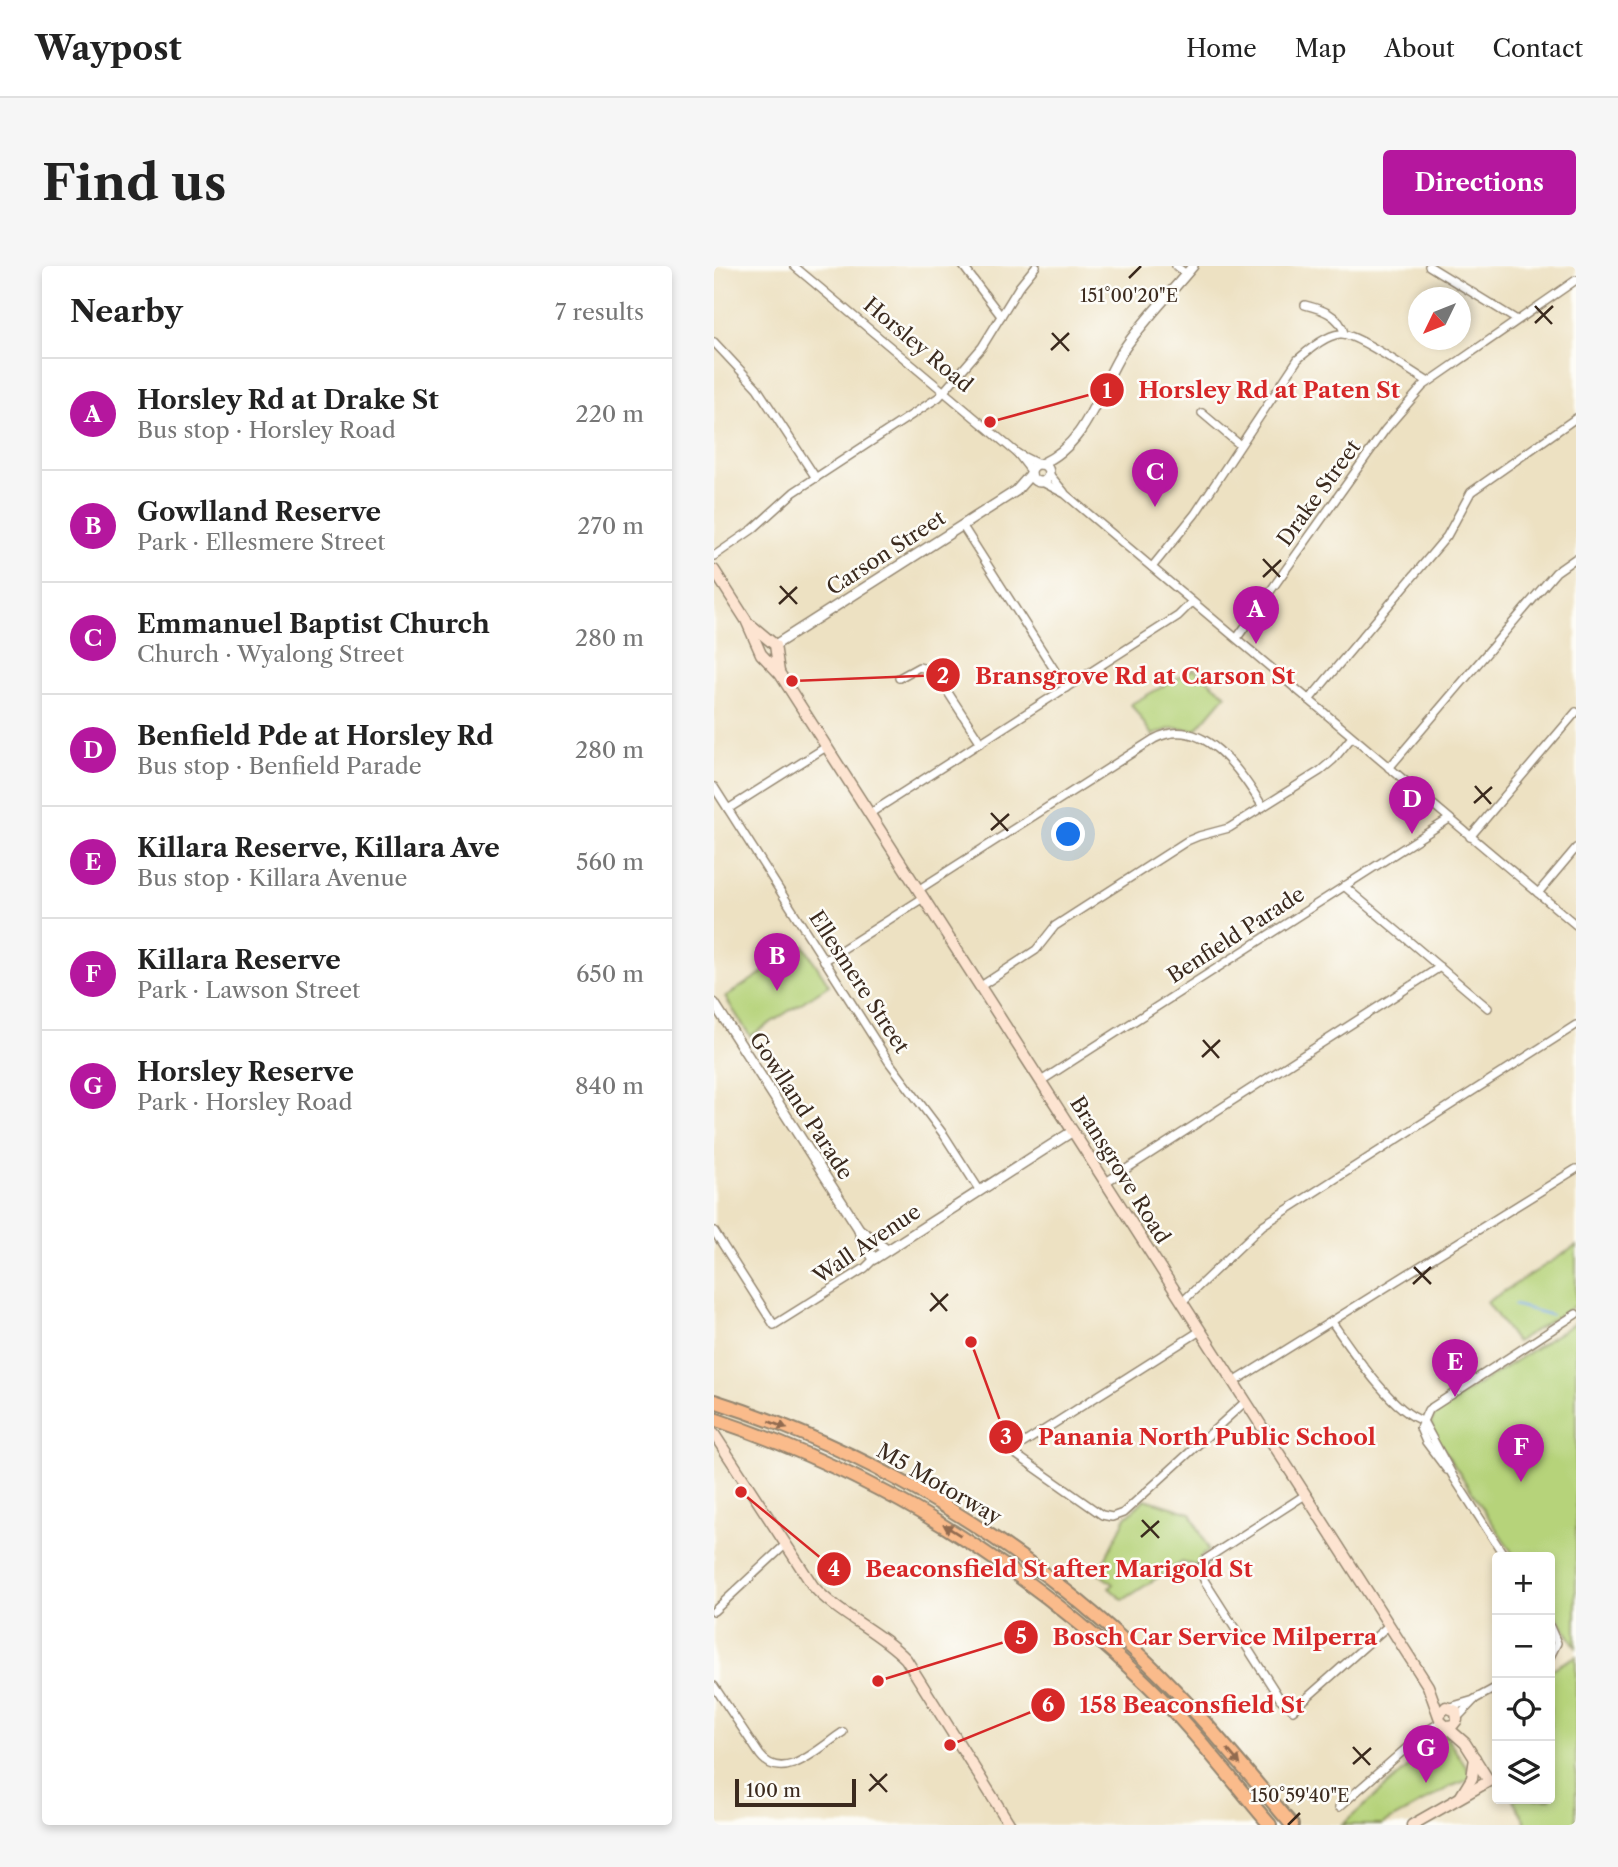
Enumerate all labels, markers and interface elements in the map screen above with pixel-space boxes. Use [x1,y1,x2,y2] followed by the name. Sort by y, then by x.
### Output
[35,28,182,69] text: Waypost
[1186,34,1257,63] text: Home
[1295,34,1346,63] text: Map
[1384,34,1455,63] text: About
[1493,34,1583,63] text: Contact
[1383,150,1576,215] button: Directions
[42,152,226,213] text: Find us
[1080,285,1178,307] text: 151°00'20"E
[1408,287,1471,350] north arrow
[859,292,978,398] street label: Horsley Road
[70,293,183,330] text: Nearby
[555,298,644,326] text: 7 results
[1089,368,1414,412] callout: Horsley Rd at Paten St
[1138,376,1401,404] text: Horsley Rd at Paten St
[1102,378,1112,403] text: 1
[137,384,439,416] text: Horsley Rd at Drake St
[84,400,102,428] text: A
[575,400,644,428] text: 220 m
[137,416,396,444] text: Bus stop · Horsley Road
[1272,434,1366,551] street label: Drake Street
[1132,449,1178,507] pin: C
[137,496,381,528] text: Gowlland Reserve
[822,505,950,600] street label: Carson Street
[84,512,102,540] text: B
[577,512,644,540] text: 270 m
[137,528,386,556] text: Park · Ellesmere Street
[1233,586,1279,644] pin: A
[137,608,490,640] text: Emmanuel Baptist Church
[84,624,102,652] text: C
[575,624,644,652] text: 280 m
[137,640,404,668] text: Church · Wyalong Street
[926,653,1309,697] callout: Bransgrove Rd at Carson St
[975,662,1296,690] text: Bransgrove Rd at Carson St
[937,663,949,688] text: 2
[137,720,494,752] text: Benfield Pde at Horsley Rd
[83,736,103,764] text: D
[575,736,644,764] text: 280 m
[137,752,422,780] text: Bus stop · Benfield Parade
[1389,776,1435,834] pin: D
[1051,817,1085,851] your location
[137,832,500,864] text: Killara Reserve, Killara Ave
[85,848,101,876] text: E
[576,848,644,876] text: 560 m
[137,864,407,892] text: Bus stop · Killara Avenue
[1163,881,1309,988] street label: Benfield Parade
[804,906,915,1058] street label: Ellesmere Street
[754,933,800,991] pin: B
[137,944,341,976] text: Killara Reserve
[85,960,101,988] text: F
[576,960,644,988] text: 650 m
[137,976,360,1004] text: Park · Lawson Street
[744,1027,858,1184] street label: Gowlland Parade
[137,1056,354,1088] text: Horsley Reserve
[83,1072,103,1100] text: G
[575,1072,644,1100] text: 840 m
[137,1088,353,1116] text: Park · Horsley Road
[1065,1092,1176,1248] street label: Bransgrove Road
[807,1199,925,1289] street label: Wall Avenue
[1432,1339,1478,1397] pin: E
[989,1415,1390,1459] callout: Panania North Public School
[768,1419,789,1430] one-way arrow
[1038,1423,1376,1451] text: Panania North Public School
[1000,1424,1012,1449] text: 3
[1498,1424,1544,1482] pin: F
[872,1438,1006,1530] street label: M5 Motorway
[942,1524,962,1537] one-way arrow
[816,1547,1267,1591] callout: Beaconsfield St after Marigold St
[1492,1552,1555,1804] map controls
[1492,1552,1555,1615] button: +
[865,1555,1254,1583] text: Beaconsfield St after Marigold St
[828,1556,840,1581] text: 4
[1004,1615,1392,1659] callout: Bosch Car Service Milperra
[1492,1615,1555,1678] button: −
[1053,1623,1378,1651] text: Bosch Car Service Milperra
[1015,1624,1027,1649] text: 5
[1492,1678,1555,1741] button: locate
[1030,1683,1318,1727] callout: 158 Beaconsfield St
[1080,1691,1305,1719] text: 158 Beaconsfield St
[1042,1692,1054,1717] text: 6
[1403,1725,1449,1783] pin: G
[1492,1741,1555,1804] button: layers
[1226,1748,1241,1765] one-way arrow
[735,1776,856,1808] scale bar
[746,1779,801,1802] text: 100 m
[1251,1785,1349,1807] text: 150°59'40"E

